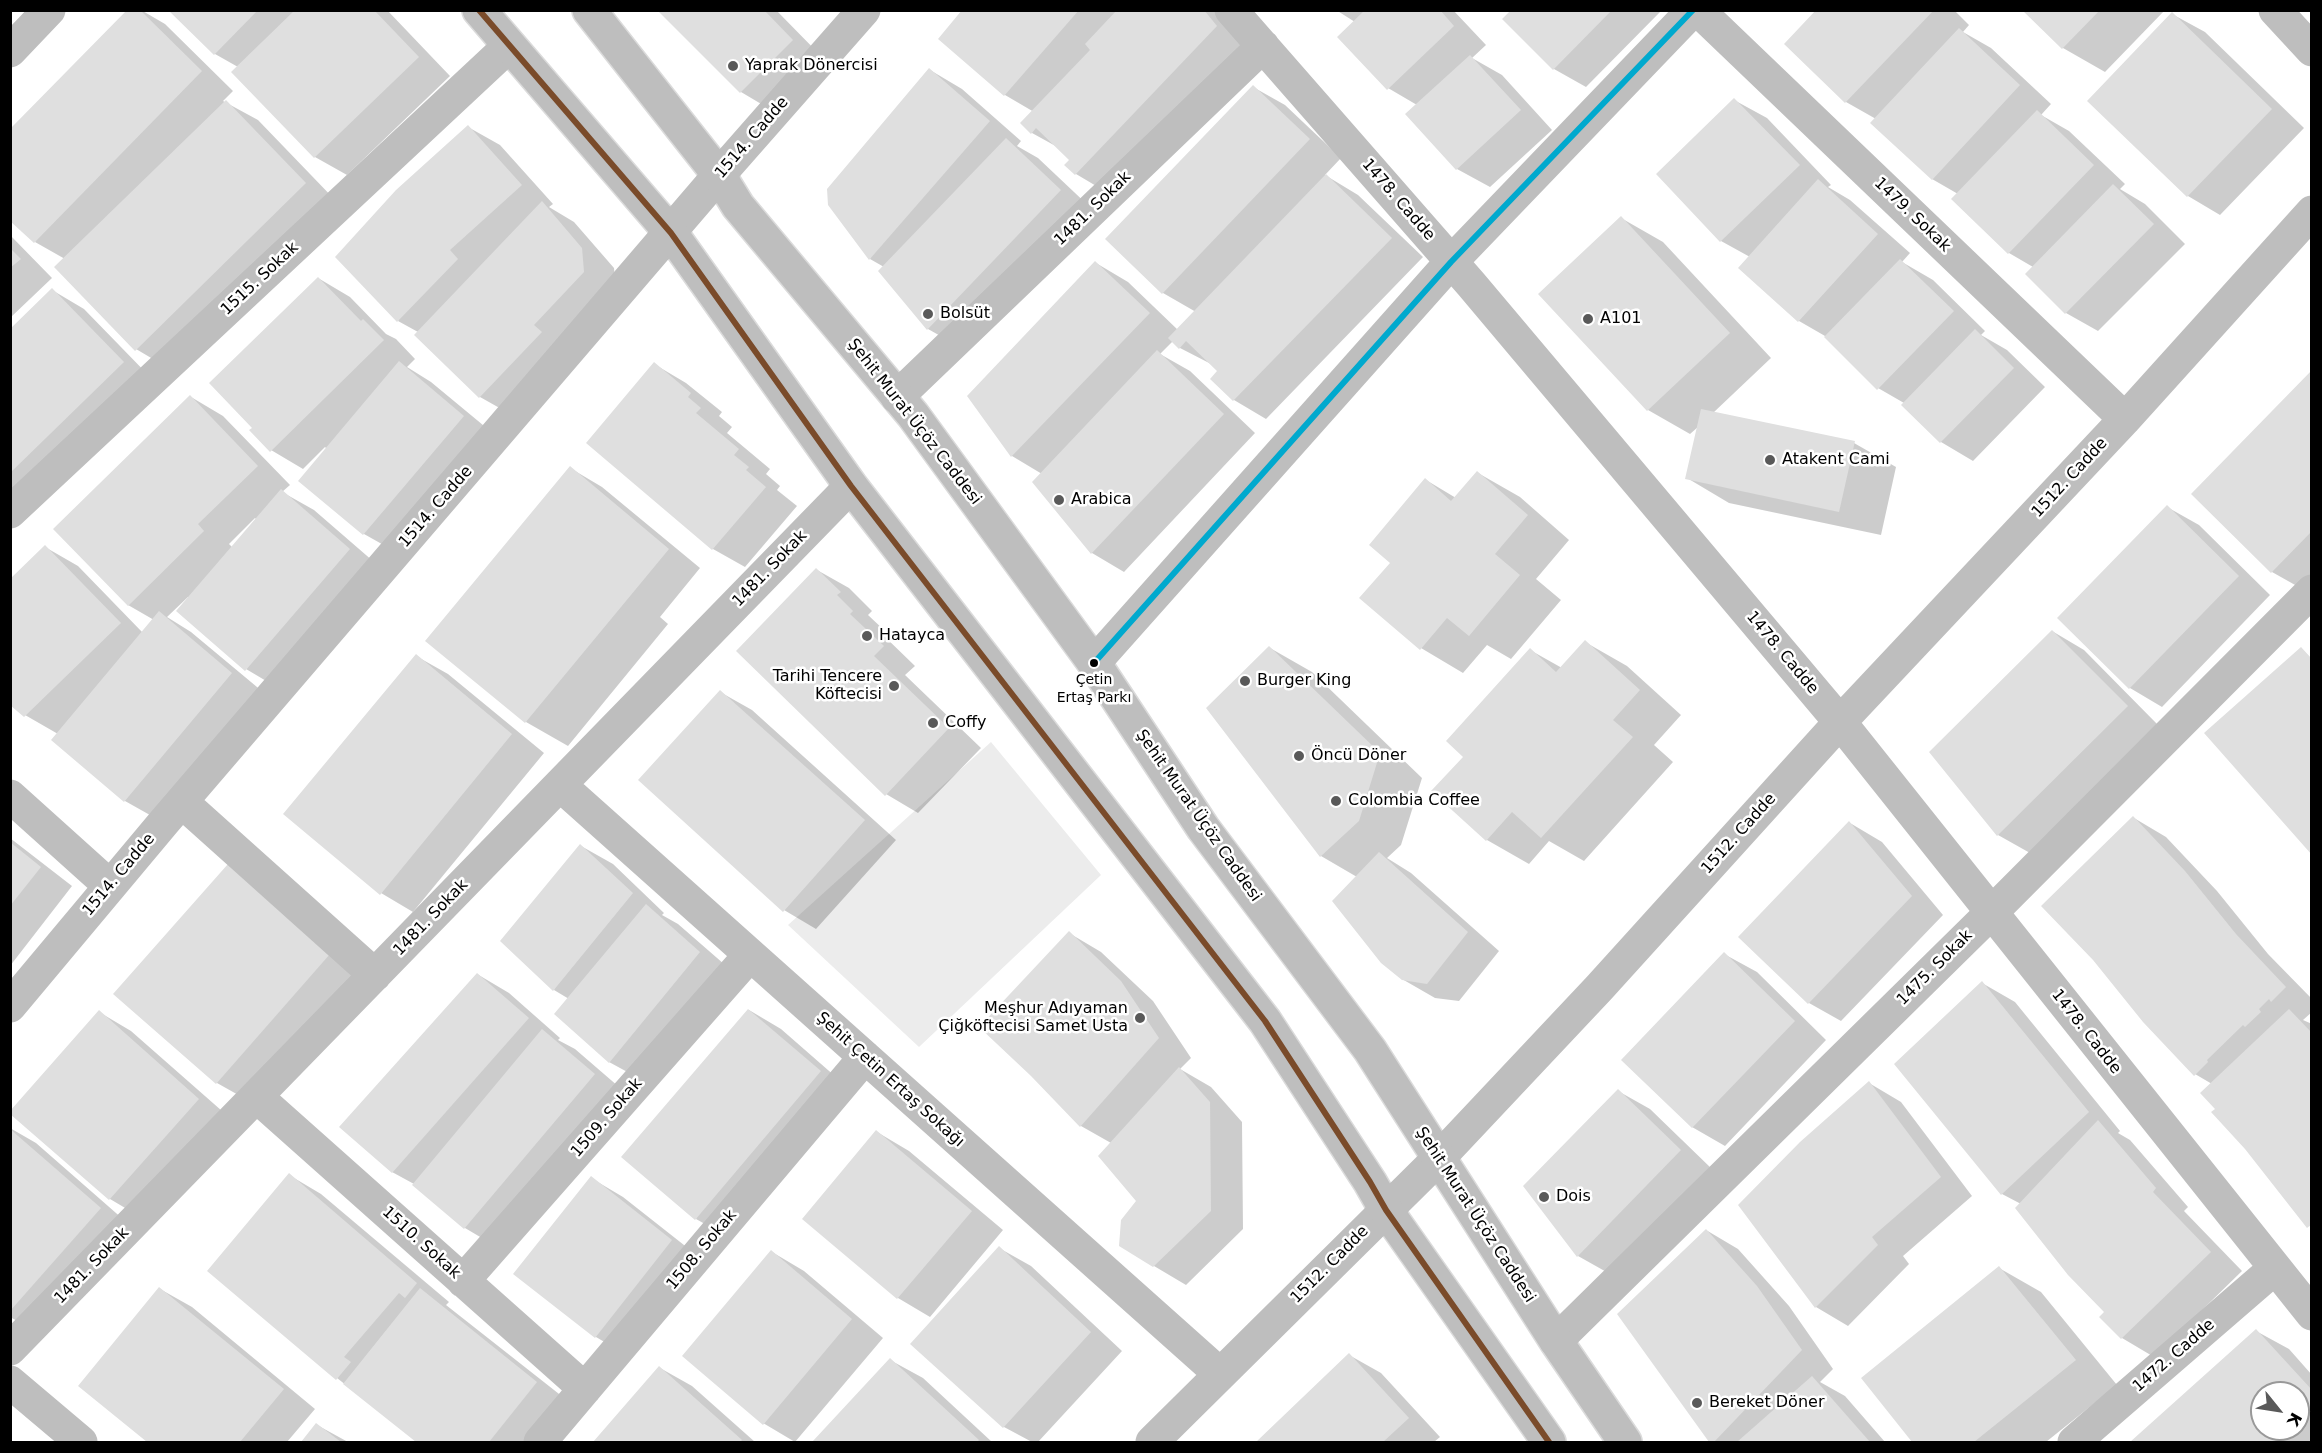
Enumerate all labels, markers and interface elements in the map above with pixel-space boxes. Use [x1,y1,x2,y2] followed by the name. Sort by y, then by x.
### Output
[745,56,878,76] place label: Yaprak Dönercisi
[726,59,740,73] marker: Yaprak Dönercisi
[711,93,793,183] street label: 1514. Cadde
[1357,155,1439,245] street label: 1478. Cadde
[1051,168,1135,250] street label: 1481. Sokak
[1870,174,1954,256] street label: 1479. Sokak
[217,238,303,320] street label: 1515. Sokak
[940,304,990,324] place label: Bolsüt
[921,307,935,321] marker: Bolsüt
[1600,309,1641,329] place label: A101
[1581,312,1595,326] marker: A101
[843,335,985,509] street label: Şehit Murat Üçöz Caddesi
[2028,434,2112,522] street label: 1512. Cadde
[1782,450,1890,470] place label: Atakent Cami
[1763,453,1777,467] marker: Atakent Cami
[395,462,477,552] street label: 1514. Cadde
[1071,490,1132,510] place label: Arabica
[1052,493,1066,507] marker: Arabica
[729,527,811,611] street label: 1481. Sokak
[1742,608,1822,698] street label: 1478. Cadde
[879,626,945,646] place label: Hatayca
[860,629,874,643] marker: Hatayca
[1088,657,1100,669] marker: Çetin Ertaş Parkı
[773,667,882,705] place label: Tarihi Tencere Köftecisi
[1257,671,1351,691] place label: Burger King
[1057,672,1131,704] place label: Çetin Ertaş Parkı
[1238,674,1252,688] marker: Burger King
[887,679,901,693] marker: Tarihi Tencere Köftecisi
[945,713,986,733] place label: Coffy
[926,716,940,730] marker: Coffy
[1131,726,1265,906] street label: Şehit Murat Üçöz Caddesi
[1311,746,1406,766] place label: Öncü Döner
[1292,749,1306,763] marker: Öncü Döner
[1698,790,1780,878] street label: 1512. Cadde
[1348,791,1480,811] place label: Colombia Coffee
[1329,794,1343,808] marker: Colombia Coffee
[79,830,159,920] street label: 1514. Cadde
[390,876,472,960] street label: 1481. Sokak
[1893,926,1977,1010] street label: 1475. Sokak
[2047,986,2125,1078] street label: 1478. Cadde
[938,999,1128,1037] place label: Meşhur Adıyaman Çiğköftecisi Samet Usta
[812,1008,968,1152] street label: Şehit Çetin Ertaş Sokağı
[1133,1011,1147,1025] marker: Meşhur Adıyaman Çiğköftecisi Samet Usta
[567,1074,647,1162] street label: 1509. Sokak
[1411,1124,1539,1306] street label: Şehit Murat Üçöz Caddesi
[1556,1187,1591,1207] place label: Dois
[1537,1190,1551,1204] marker: Dois
[378,1203,464,1283] street label: 1510. Sokak
[663,1206,741,1294] street label: 1508. Sokak
[1287,1222,1373,1308] street label: 1512. Cadde
[51,1224,133,1308] street label: 1481. Sokak
[2129,1315,2219,1397] street label: 1472. Cadde
[2250,1381,2310,1441] north arrow
[1709,1393,1824,1413] place label: Bereket Döner
[1690,1396,1704,1410] marker: Bereket Döner
[2283,1409,2306,1429] text: K

